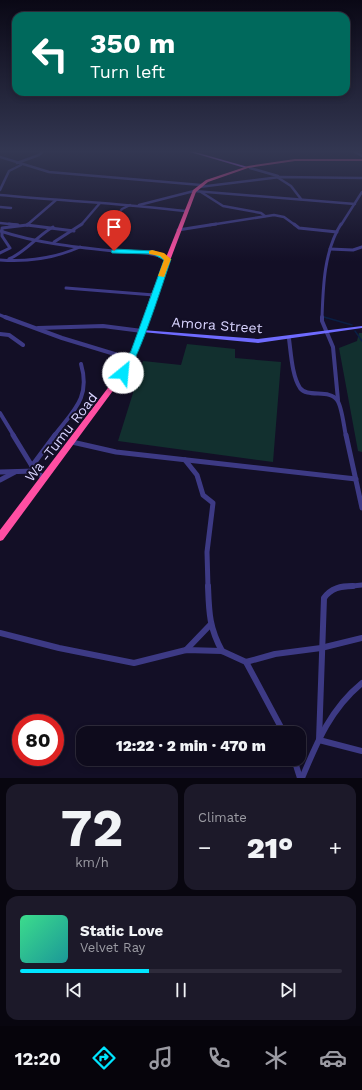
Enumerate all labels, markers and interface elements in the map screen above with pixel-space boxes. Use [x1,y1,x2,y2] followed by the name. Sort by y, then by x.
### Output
[90,27,175,60] text: 350 m
[24,28,76,80] icon: left
[90,61,165,82] text: Turn left
[97,210,131,251] pin
[103,216,125,238] icon: arrive
[171,314,263,336] street label: Amora Street
[102,352,144,394] position arrow
[21,389,101,485] street label: Wa -Tumu Road
[12,714,64,766] speed limit sign: 80
[116,737,266,755] text: 12:22 · 2 min · 470 m
[61,798,123,859] text: 72
[198,810,247,825] text: Climate
[247,830,293,865] text: 21°
[198,835,211,860] text: −
[329,835,342,860] text: +
[75,855,109,870] text: km/h
[80,922,163,940] text: Static Love
[80,940,145,955] text: Velvet Ray
[63,979,85,1001] icon: previous
[170,979,192,1001] icon: pause
[277,979,299,1001] icon: next
[90,1044,118,1072] icon: directions
[147,1044,175,1072] icon: music
[205,1044,233,1072] icon: phone
[262,1044,290,1072] icon: climate
[319,1044,347,1072] icon: car
[15,1048,61,1069] text: 12:20

